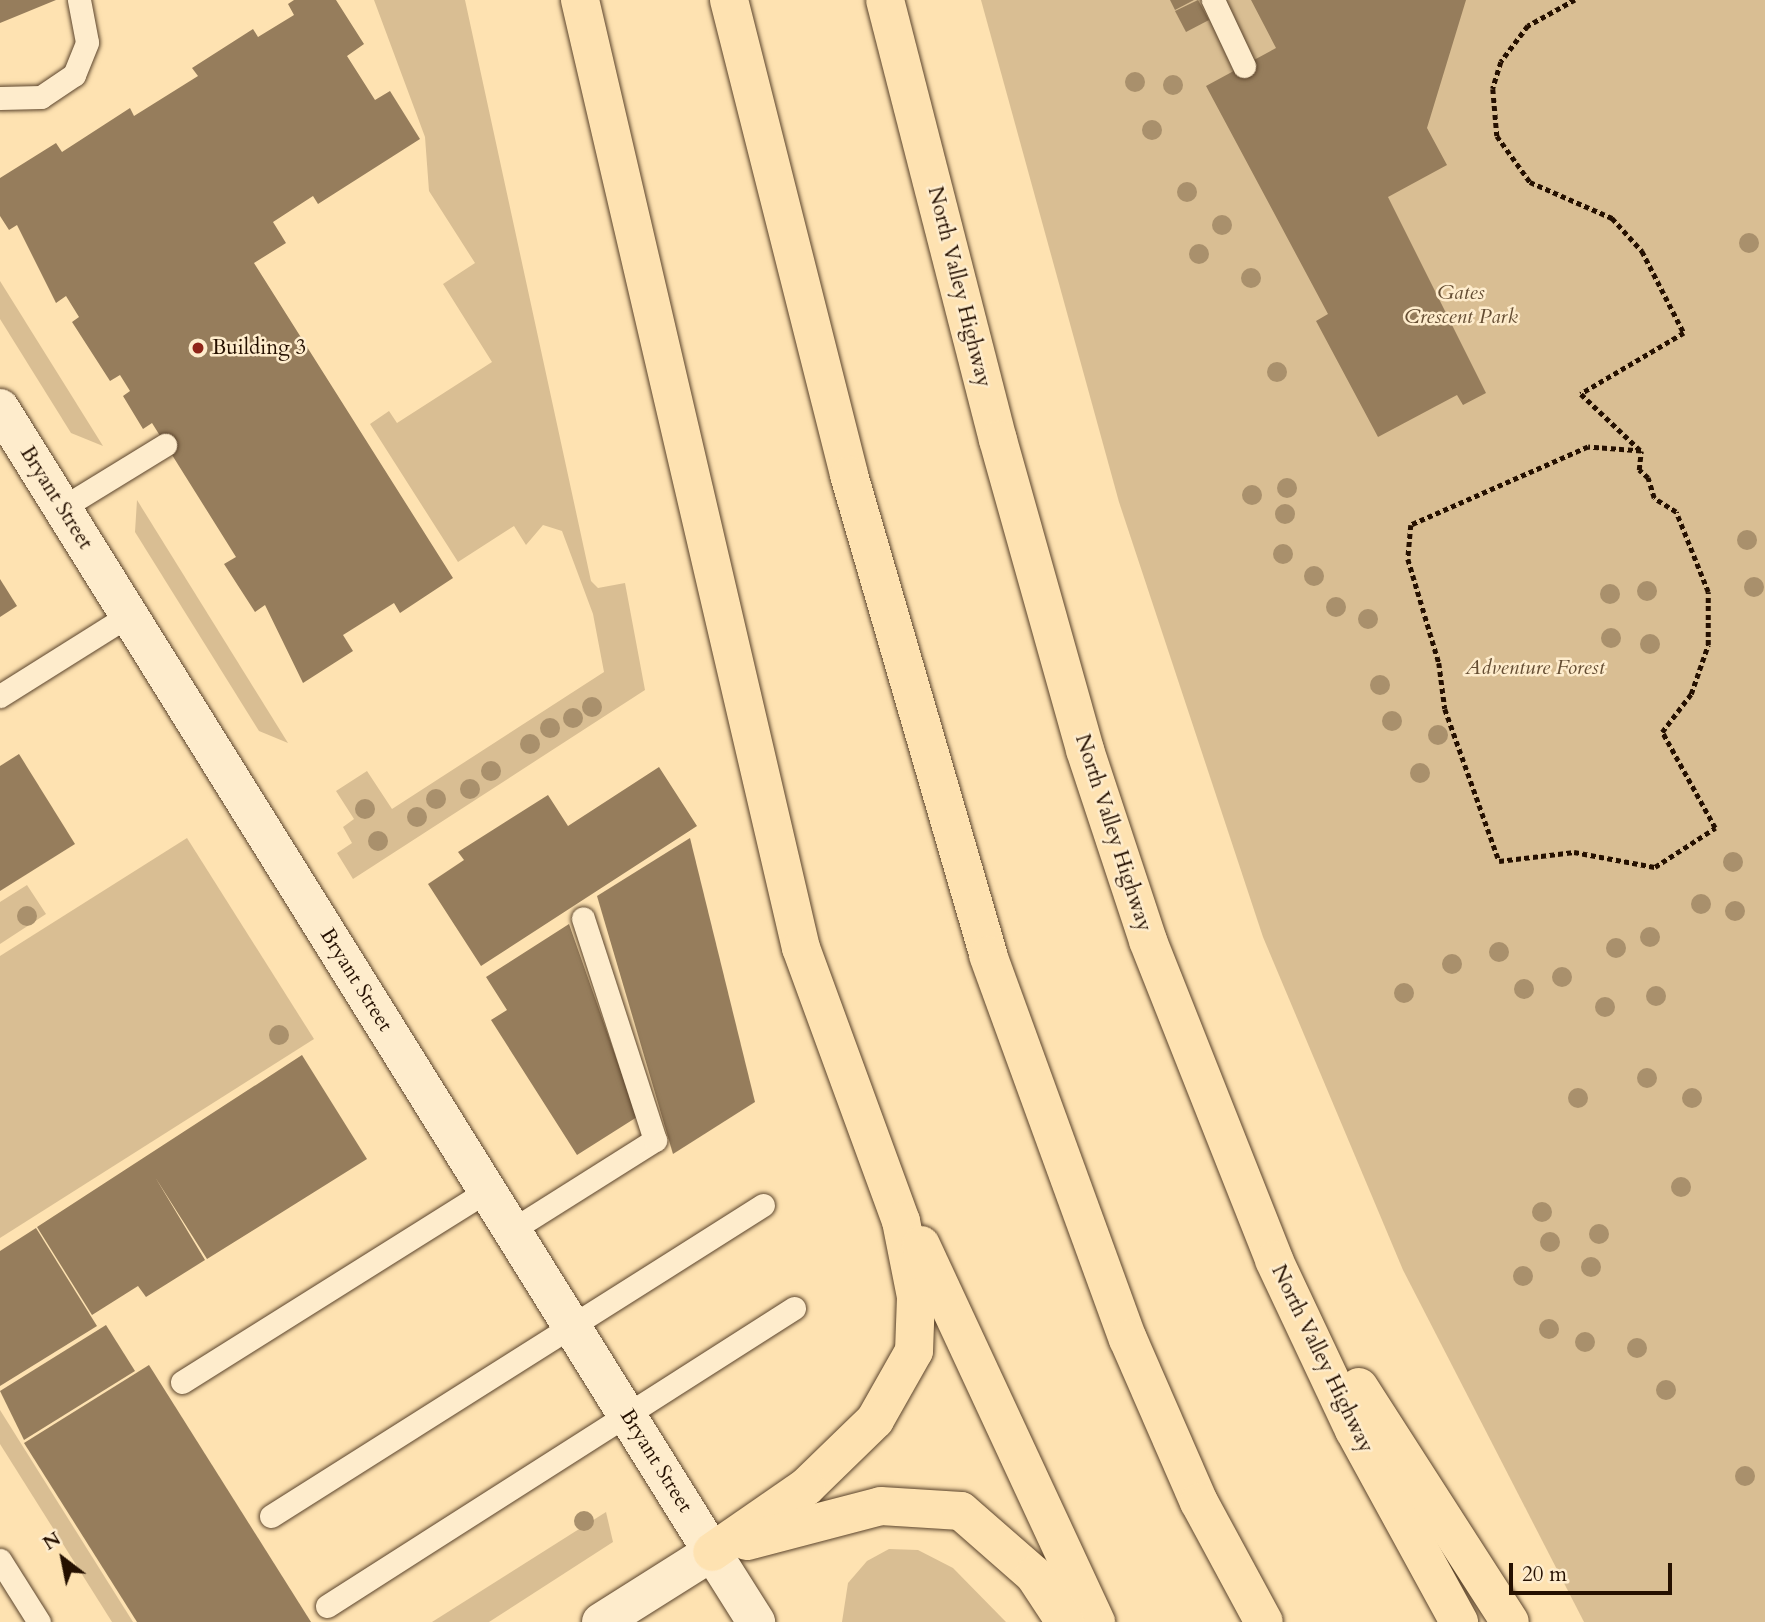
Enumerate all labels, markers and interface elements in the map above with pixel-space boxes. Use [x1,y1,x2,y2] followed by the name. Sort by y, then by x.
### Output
[922,184,996,390] street label: North Valley Highway
[1404,280,1518,330] park label: Gates Crescent Park
[212,335,306,361] place label: Building 3
[190,340,206,356] marker: Building 3
[14,442,98,554] street label: Bryant Street
[1465,655,1605,681] park label: Adventure Forest
[1069,731,1157,935] street label: North Valley Highway
[314,924,398,1036] street label: Bryant Street
[1266,1261,1378,1457] street label: North Valley Highway
[614,1405,698,1517] street label: Bryant Street
[28,1524,98,1594] north arrow
[38,1526,66,1557] text: N
[1513,1548,1676,1592] scale bar
[1522,1560,1567,1589] text: 20 m

